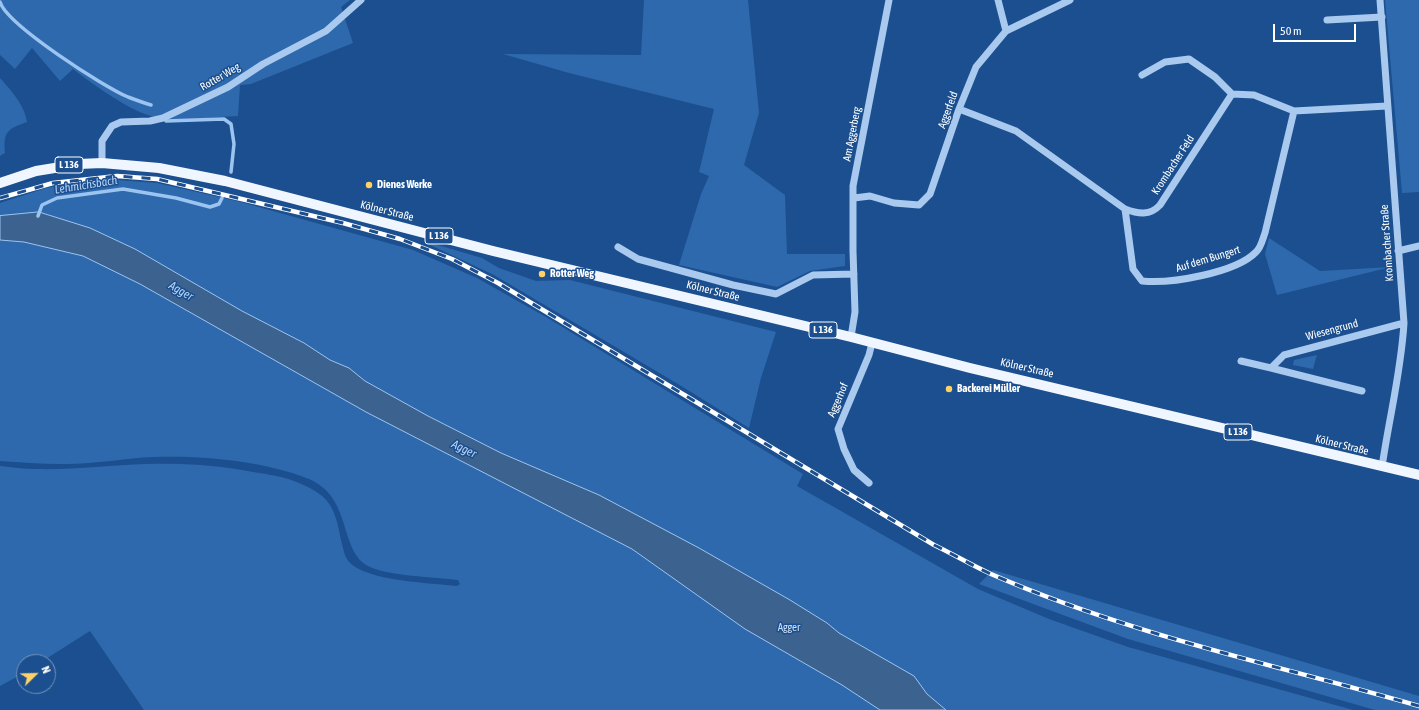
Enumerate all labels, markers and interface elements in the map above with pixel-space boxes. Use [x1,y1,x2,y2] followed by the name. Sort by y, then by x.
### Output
[1275,16,1358,42] scale bar
[1280,24,1302,38] text: 50 m
[198,60,242,94] street label: Rotter Weg
[935,90,961,130] street label: Aggerfeld
[840,106,864,162] street label: Am Aggerberg
[1149,133,1197,197] street label: Krombacher Feld
[55,157,83,173] road number: L 136
[54,173,118,197] water label: Lehmichsbach
[377,178,432,192] place label: Dienes Werke
[364,180,374,190] marker: Dienes Werke
[359,198,415,224] street label: Kölner Straße
[1378,204,1396,282] street label: Krombacher Straße
[425,228,453,244] road number: L 136
[1174,243,1242,275] street label: Auf dem Bungert
[550,267,594,281] place label: Rotter Weg
[537,269,547,279] marker: Rotter Weg
[166,278,196,304] water label: Agger
[685,278,741,304] street label: Kölner Straße
[1304,317,1360,343] street label: Wiesengrund
[809,322,837,338] road number: L 136
[999,355,1055,381] street label: Kölner Straße
[825,381,851,419] street label: Aggerhof
[957,382,1020,396] place label: Backerei Müller
[944,384,954,394] marker: Backerei Müller
[1224,424,1252,440] road number: L 136
[1314,432,1370,458] street label: Kölner Straße
[449,437,479,461] water label: Agger
[778,621,800,635] park label: Agger
[16,654,56,694] north arrow
[39,664,53,675] text: N

